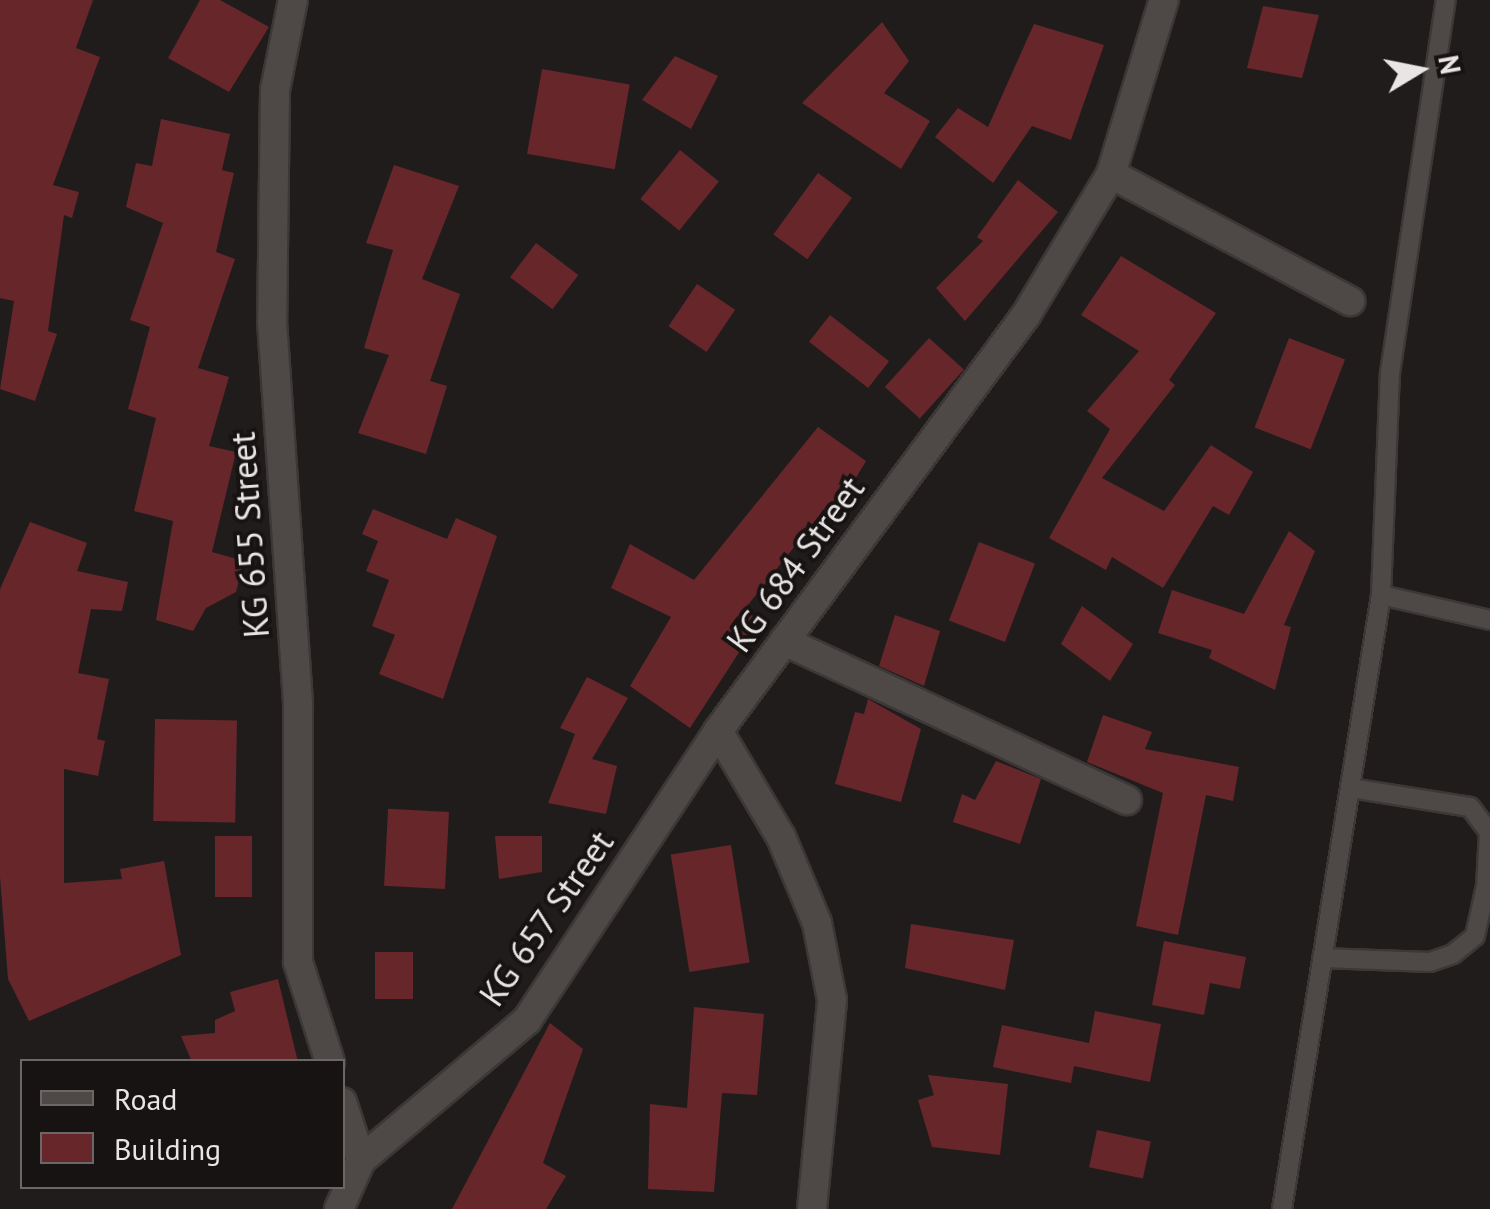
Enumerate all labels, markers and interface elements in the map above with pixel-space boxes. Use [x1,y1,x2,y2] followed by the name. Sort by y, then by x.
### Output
[1370,20,1470,120] north arrow
[1430,52,1470,77] text: N
[221,431,277,639] street label: KG 655 Street
[717,468,873,660] street label: KG 684 Street
[470,821,622,1015] street label: KG 657 Street
[20,1059,345,1189] legend
[114,1079,178,1118] text: Road
[114,1129,221,1168] text: Building

